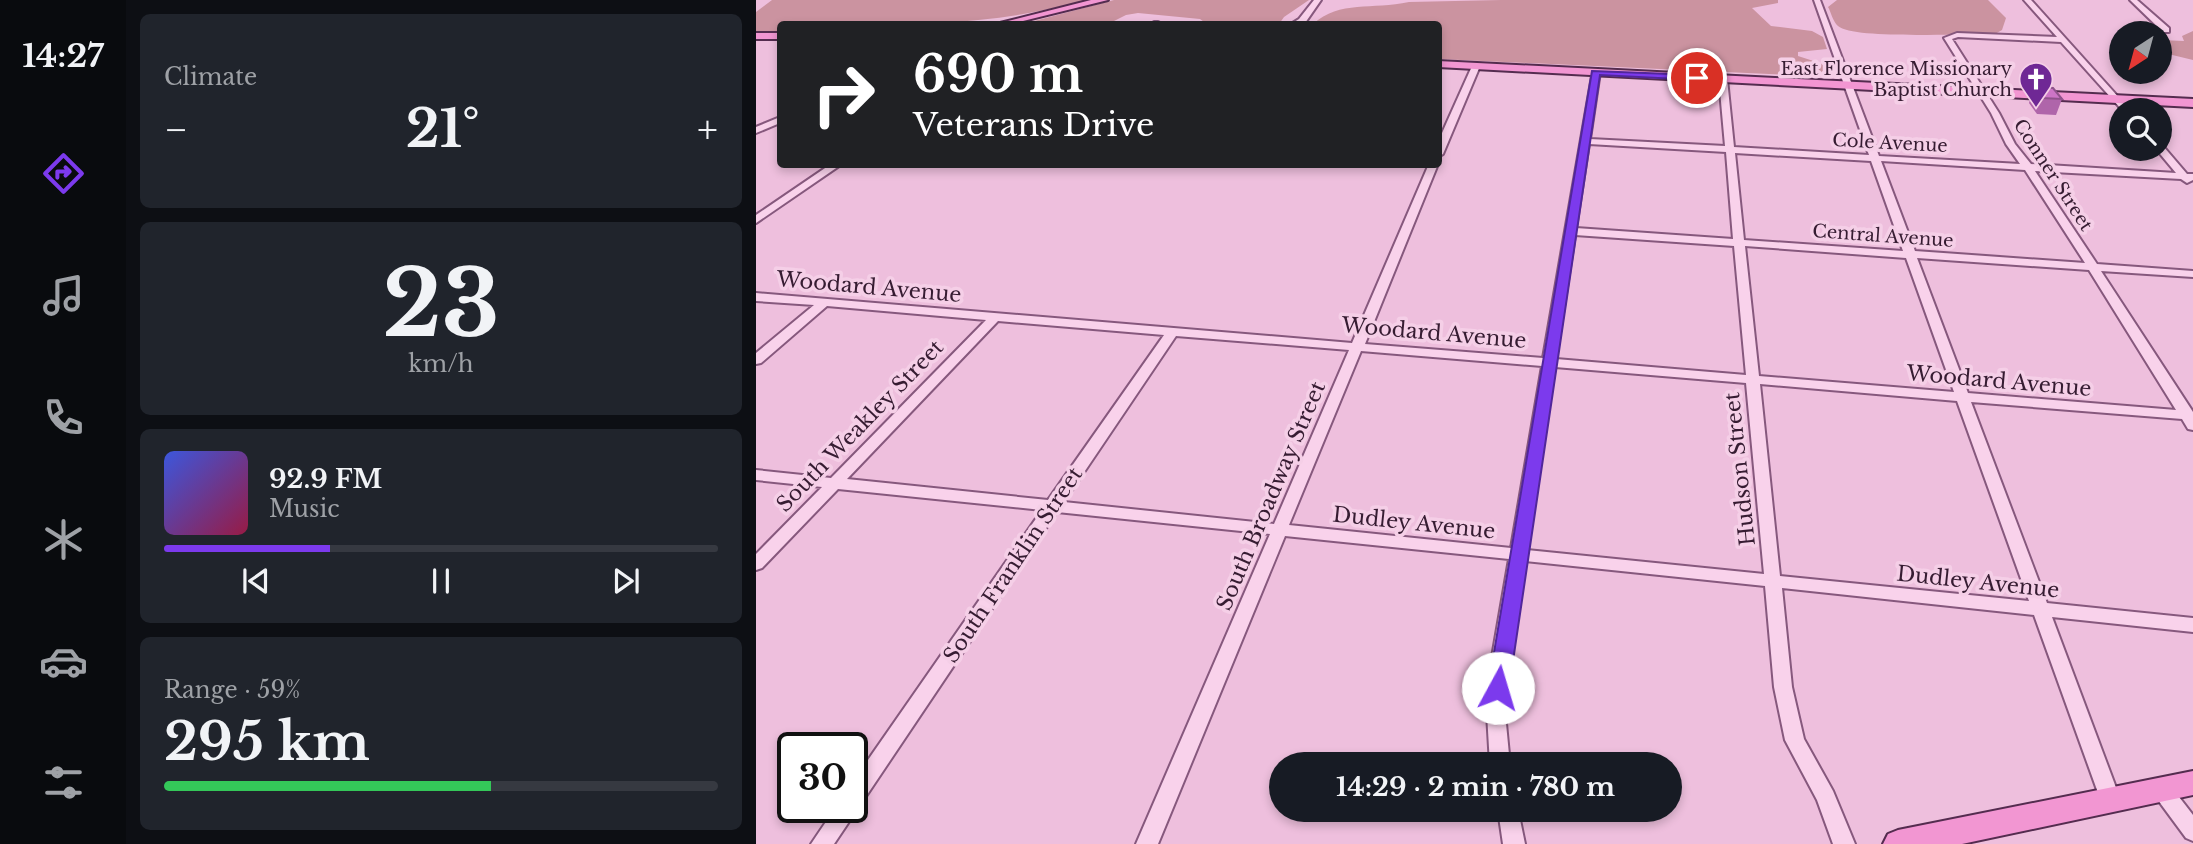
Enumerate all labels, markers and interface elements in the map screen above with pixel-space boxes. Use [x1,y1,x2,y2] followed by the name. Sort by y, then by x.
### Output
[2109,21,2172,84] north arrow
[2109,21,2172,161] map controls
[22,36,104,76] text: 14:27
[913,44,1083,105] text: 690 m
[1667,48,1727,108] pin
[798,49,889,140] icon: right
[1780,58,2012,101] place label: East Florence Missionary Baptist Church
[1678,59,1716,97] icon: arrive
[2017,60,2055,109] church icon: East Florence Missionary Baptist Church
[164,63,257,91] text: Climate
[406,97,480,161] text: 21°
[2109,98,2172,161] button: search
[913,105,1154,145] text: Veterans Drive
[164,106,188,153] text: −
[697,106,718,153] text: +
[2009,115,2097,235] street label: Conner Street
[1832,129,1948,157] street label: Cole Avenue
[39,149,88,198] icon: directions
[1812,220,1954,252] street label: Central Avenue
[382,248,500,361] text: 23
[774,266,963,308] street label: Woodard Avenue
[39,271,88,320] icon: music
[1339,312,1528,354] street label: Woodard Avenue
[771,335,949,517] street label: South Weakley Street
[408,350,474,378] text: km/h
[1904,360,2093,402] street label: Woodard Avenue
[1211,378,1331,614] street label: South Broadway Street
[1719,391,1761,547] street label: Hudson Street
[39,393,88,442] icon: phone
[938,462,1088,668] street label: South Franklin Street
[269,463,382,495] text: 92.9 FM
[269,495,340,523] text: Music
[1331,502,1497,544] street label: Dudley Avenue
[39,515,88,564] icon: climate
[1895,561,2061,603] street label: Dudley Avenue
[237,562,275,600] icon: previous
[422,562,460,600] icon: pause
[607,562,645,600] icon: next
[39,637,88,686] icon: car
[1461,651,1535,725] position arrow
[164,676,301,704] text: Range · 59%
[164,710,370,774] text: 295 km
[777,732,868,823] speed limit sign: 30
[39,758,88,807] icon: filters
[1336,771,1615,803] text: 14:29 · 2 min · 780 m

